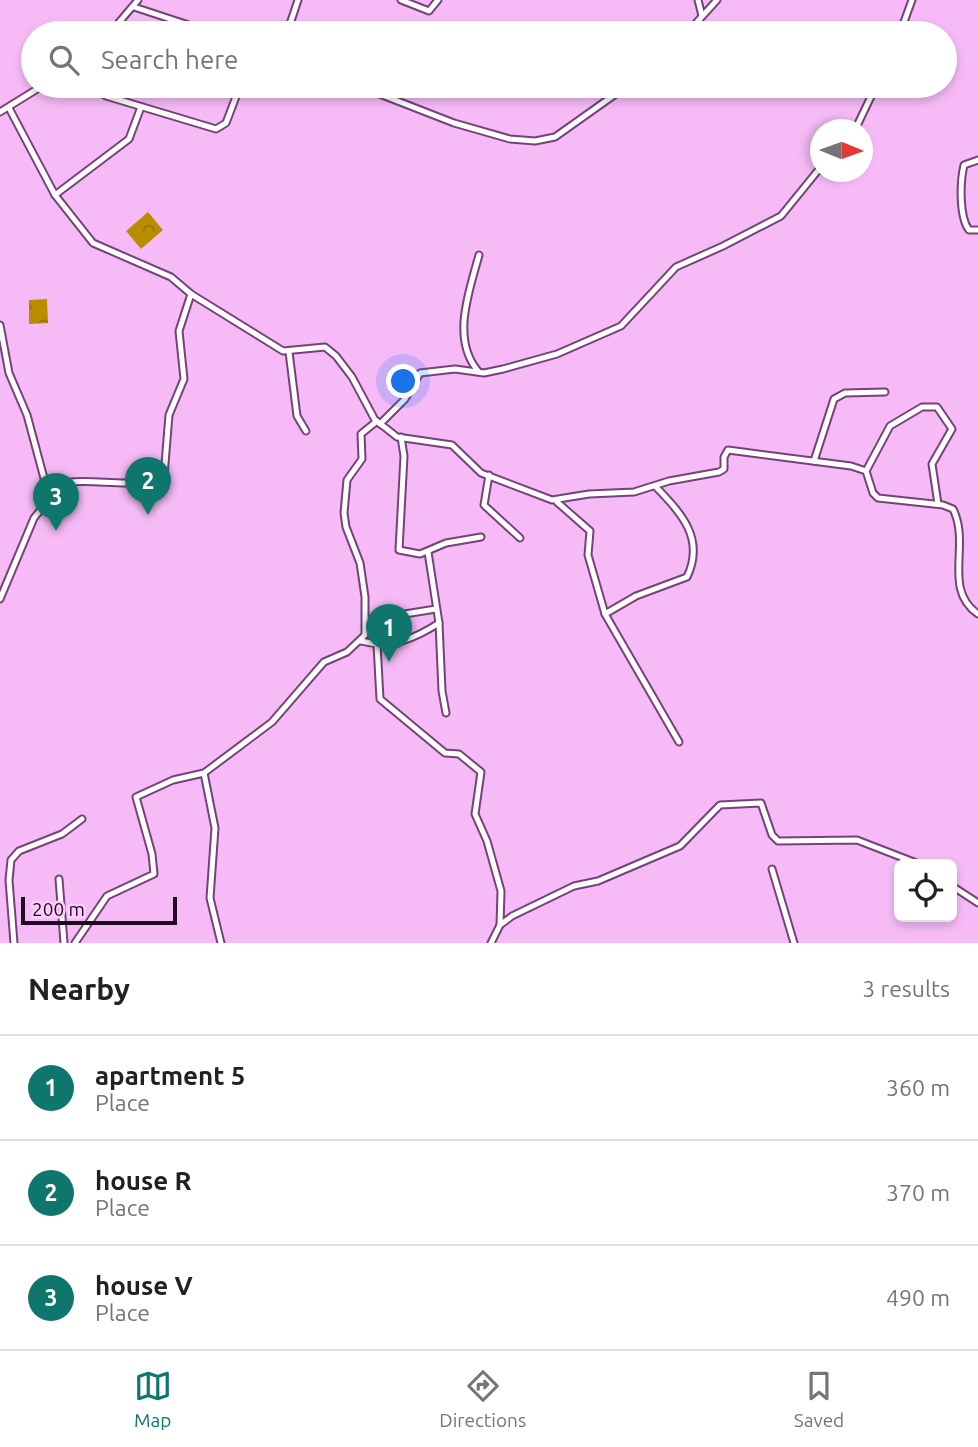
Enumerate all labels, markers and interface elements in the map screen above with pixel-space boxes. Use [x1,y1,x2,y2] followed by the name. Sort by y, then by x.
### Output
[21,21,957,98] search box
[45,41,83,79] icon: search
[101,45,238,74] text: Search here
[810,119,873,182] north arrow
[386,364,420,398] your location
[125,457,171,515] pin: 2
[33,473,79,531] pin: 3
[366,604,412,662] pin: 1
[894,859,957,922] map controls
[894,859,957,922] button: locate
[21,894,177,926] scale bar
[32,898,85,920] text: 200 m
[28,972,130,1006] text: Nearby
[862,976,950,1001] text: 3 results
[95,1061,245,1090] text: apartment 5
[45,1075,57,1100] text: 1
[886,1075,950,1100] text: 360 m
[95,1090,150,1115] text: Place
[95,1166,192,1195] text: house R
[45,1180,57,1205] text: 2
[886,1180,950,1205] text: 370 m
[95,1195,150,1220] text: Place
[95,1271,193,1300] text: house V
[45,1285,57,1310] text: 3
[886,1285,950,1310] text: 490 m
[95,1300,150,1325] text: Place
[134,1367,172,1431] tab: Map
[439,1367,526,1431] tab: Directions
[794,1367,844,1431] tab: Saved

